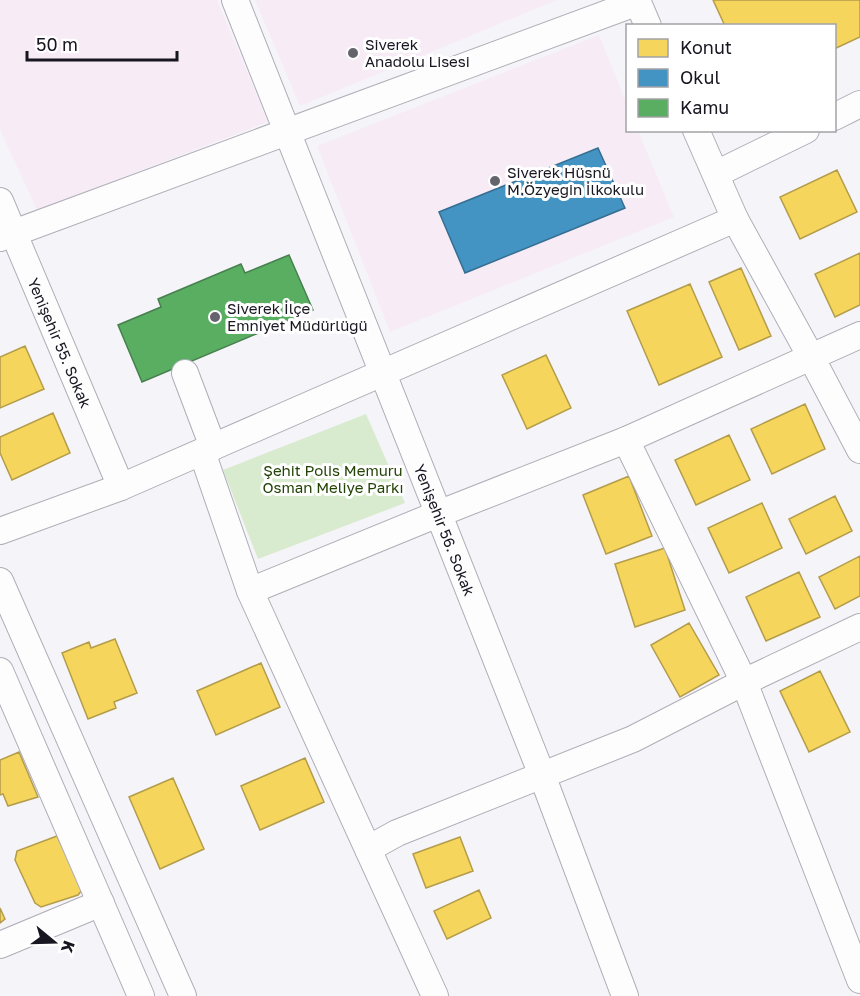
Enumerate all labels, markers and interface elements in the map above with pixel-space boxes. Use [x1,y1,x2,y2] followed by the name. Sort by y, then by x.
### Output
[27,24,177,62] scale bar
[626,24,836,132] legend
[36,33,78,55] text: 50 m
[365,35,470,70] place label: Siverek Anadolu Lisesi
[680,36,732,58] text: Konut
[346,46,360,60] marker: Siverek Anadolu Lisesi
[680,66,720,88] text: Okul
[680,96,729,118] text: Kamu
[507,163,644,198] place label: Siverek Hüsnü M.Özyeğin İlkokulu
[488,174,502,188] marker: Siverek Hüsnü M.Özyeğin İlkokulu
[25,275,96,411] street label: Yenişehir 55. Sokak
[227,299,368,334] place label: Siverek İlçe Emniyet Müdürlüğü
[208,310,222,324] marker: Siverek İlçe Emniyet Müdürlüğü
[262,461,404,496] park label: Şehit Polis Memuru Osman Meliye Parkı
[411,462,479,599] street label: Yenişehir 56. Sokak
[24,912,84,972] north arrow
[57,938,80,956] text: K

